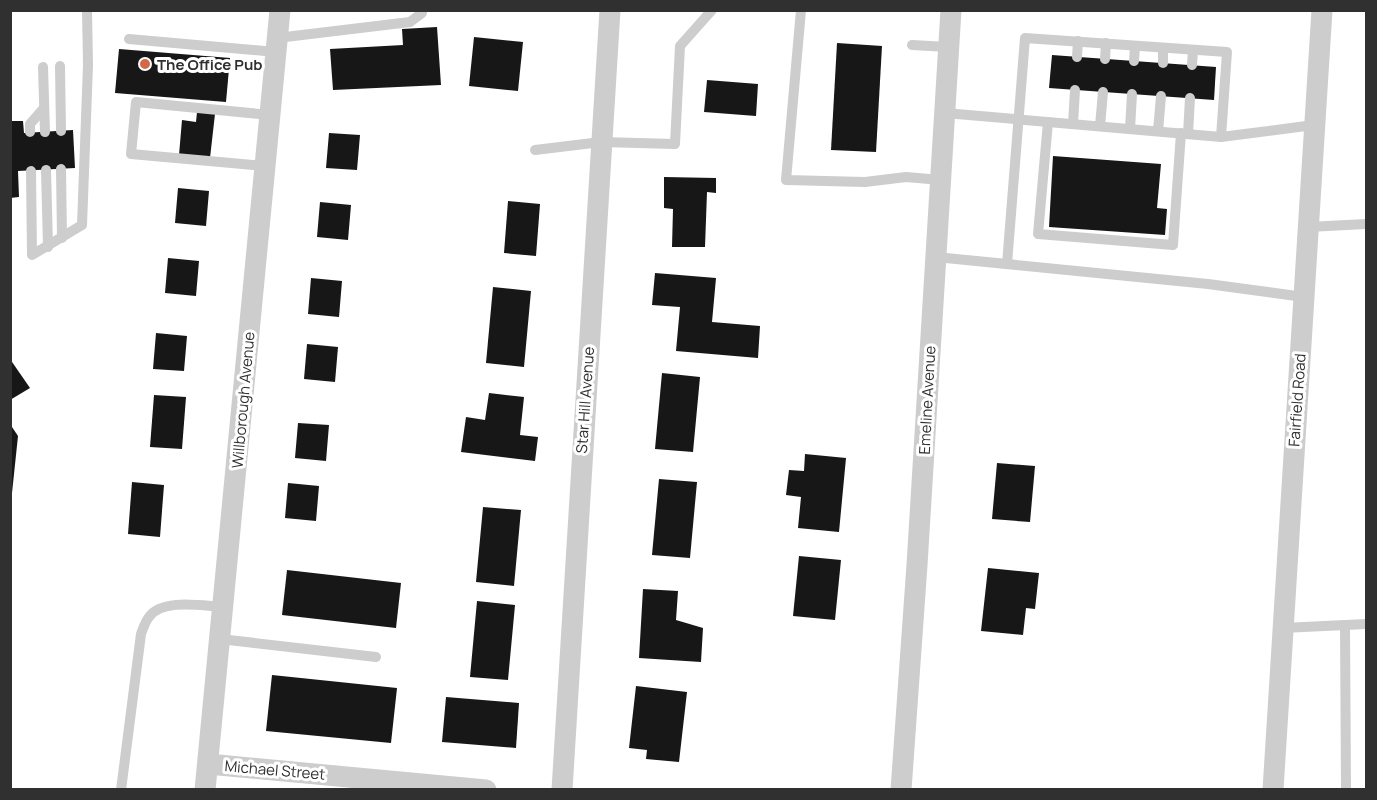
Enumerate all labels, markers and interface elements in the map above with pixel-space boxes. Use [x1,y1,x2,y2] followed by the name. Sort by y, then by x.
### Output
[157,54,263,75] place label: The Office Pub
[138,57,152,71] marker: The Office Pub
[227,331,259,469] street label: Willborough Avenue
[914,345,940,455] street label: Emeline Avenue
[571,346,599,454] street label: Star Hill Avenue
[1283,353,1311,447] street label: Fairfield Road
[224,755,326,785] street label: Michael Street

